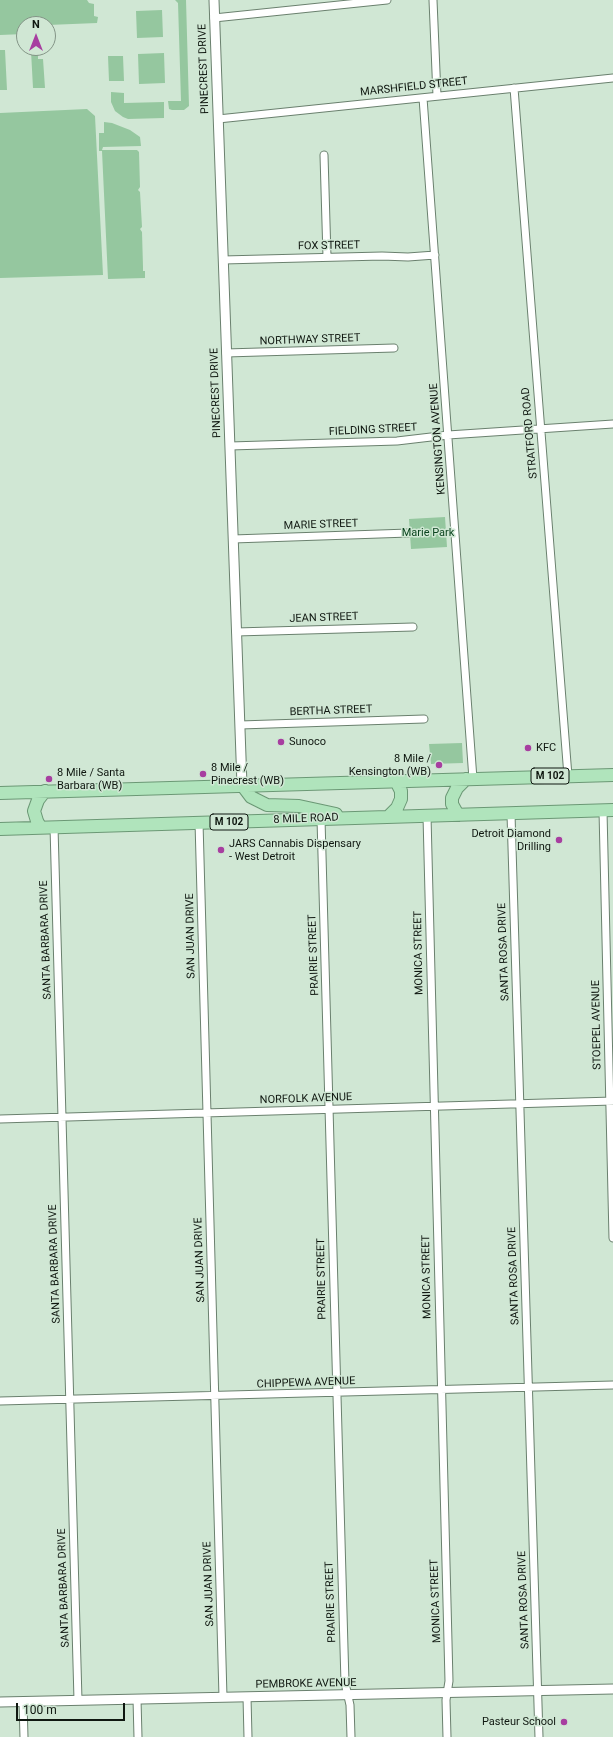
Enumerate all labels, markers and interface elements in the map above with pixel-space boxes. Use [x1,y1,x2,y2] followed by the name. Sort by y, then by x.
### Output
[16,16,56,56] north arrow
[32,18,40,31] text: N
[196,24,212,114] street label: PINECREST DRIVE
[359,75,469,99] street label: MARSHFIELD STREET
[298,239,360,253] street label: FOX STREET
[259,332,361,348] street label: NORTHWAY STREET
[208,348,224,438] street label: PINECREST DRIVE
[428,383,448,495] street label: KENSINGTON AVENUE
[519,387,541,479] street label: STRATFORD ROAD
[328,421,418,439] street label: FIELDING STREET
[283,517,359,533] street label: MARIE STREET
[402,526,454,540] park label: Marie Park
[289,610,359,626] street label: JEAN STREET
[289,703,373,719] street label: BERTHA STREET
[289,735,326,749] place label: Sunoco
[276,737,286,747] marker: Sunoco
[536,741,556,755] place label: KFC
[523,743,533,753] marker: KFC
[349,752,431,778] place label: 8 Mile / Kensington (WB)
[434,760,444,770] marker: 8 Mile / Kensington (WB)
[211,761,284,787] place label: 8 Mile / Pinecrest (WB)
[57,766,125,792] place label: 8 Mile / Santa Barbara (WB)
[531,768,569,784] road number: M 102
[198,769,208,779] marker: 8 Mile / Pinecrest (WB)
[44,774,54,784] marker: 8 Mile / Santa Barbara (WB)
[273,811,339,827] street label: 8 MILE ROAD
[210,814,248,830] road number: M 102
[471,827,551,853] place label: Detroit Diamond Drilling
[554,835,564,845] marker: Detroit Diamond Drilling
[229,837,361,863] place label: JARS Cannabis Dispensary - West Detroit
[216,845,226,855] marker: JARS Cannabis Dispensary - West Detroit
[37,880,55,1000] street label: SANTA BARBARA DRIVE
[184,893,198,979] street label: SAN JUAN DRIVE
[496,903,512,1001] street label: SANTA ROSA DRIVE
[412,911,426,995] street label: MONICA STREET
[306,914,322,996] street label: PRAIRIE STREET
[590,980,604,1070] street label: STOEPEL AVENUE
[260,1091,352,1107] street label: NORFOLK AVENUE
[46,1204,64,1324] street label: SANTA BARBARA DRIVE
[192,1217,208,1303] street label: SAN JUAN DRIVE
[506,1227,522,1325] street label: SANTA ROSA DRIVE
[420,1235,434,1319] street label: MONICA STREET
[315,1238,329,1320] street label: PRAIRIE STREET
[256,1375,356,1391] street label: CHIPPEWA AVENUE
[55,1528,73,1648] street label: SANTA BARBARA DRIVE
[201,1541,217,1627] street label: SAN JUAN DRIVE
[516,1551,532,1649] street label: SANTA ROSA DRIVE
[428,1559,444,1643] street label: MONICA STREET
[323,1561,339,1643] street label: PRAIRIE STREET
[255,1677,357,1691] street label: PEMBROKE AVENUE
[18,1695,127,1721] scale bar
[23,1703,57,1717] text: 100 m
[482,1715,556,1729] place label: Pasteur School
[559,1717,569,1727] marker: Pasteur School

